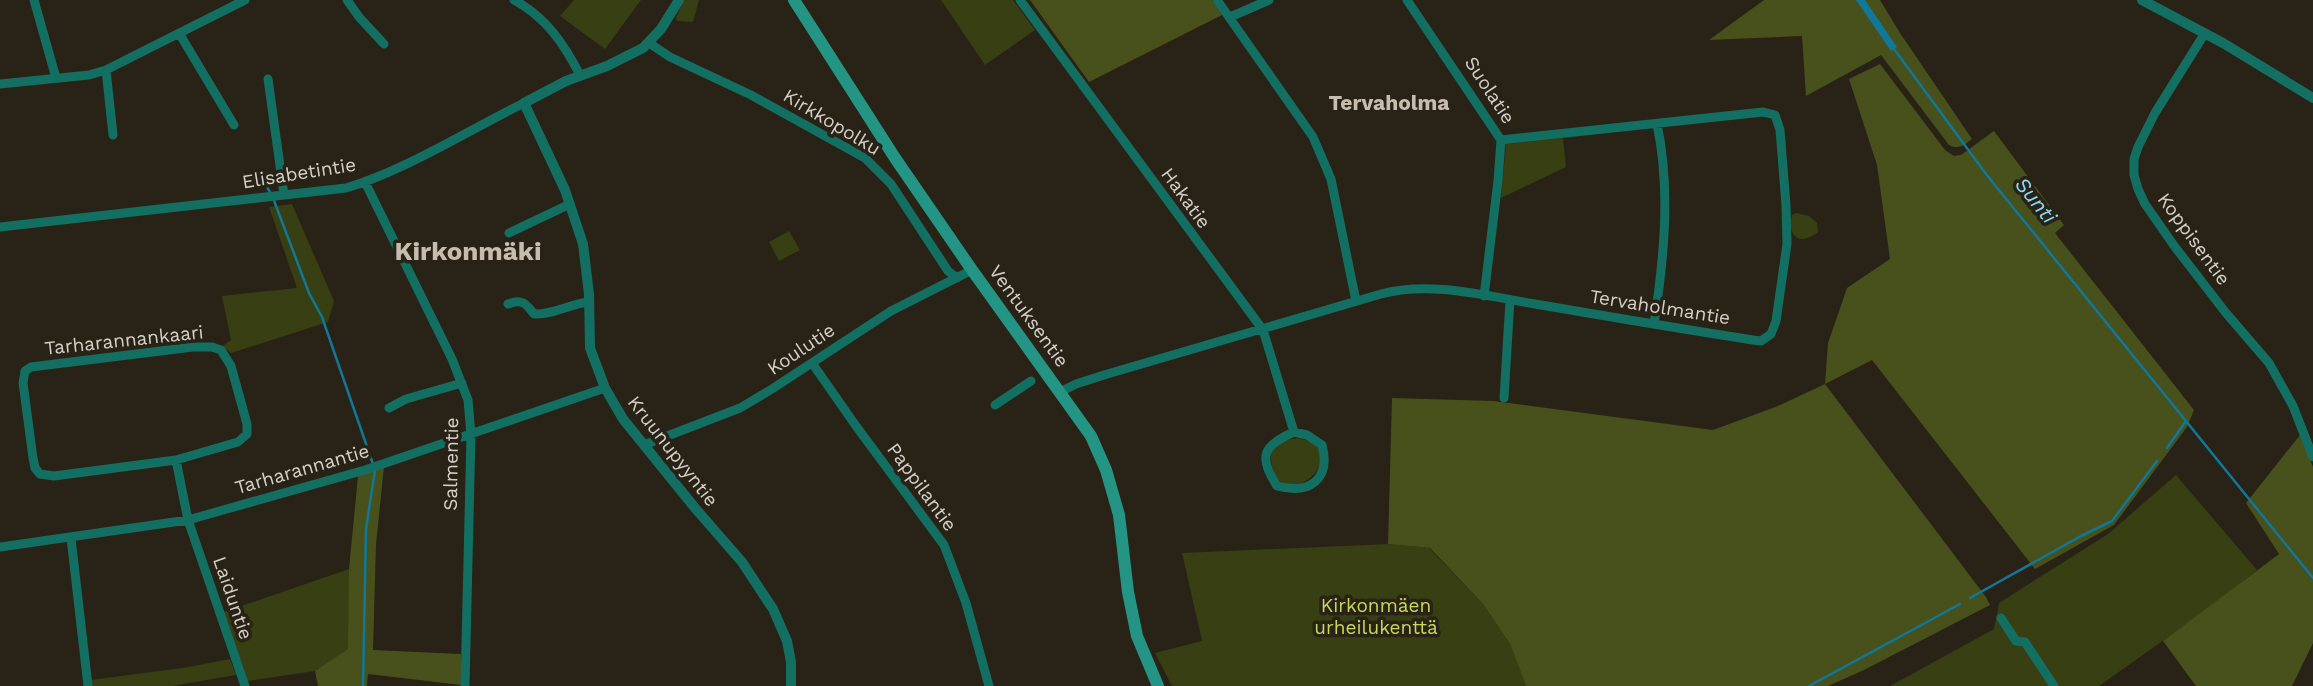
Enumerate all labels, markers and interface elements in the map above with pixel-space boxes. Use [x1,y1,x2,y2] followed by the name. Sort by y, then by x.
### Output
[1460,52,1520,128] street label: Suolatie
[779,84,885,160] street label: Kirkkopolku
[1328,90,1450,115] district label: Tervaholma
[240,153,358,193] street label: Elisabetintie
[1156,163,1216,233] street label: Hakatie
[2010,172,2063,229] water label: Sunti
[2153,188,2235,290] street label: Koppisentie
[394,236,542,266] district label: Kirkonmäki
[984,260,1074,372] street label: Ventuksentie
[1588,285,1732,329] street label: Tervaholmantie
[763,318,839,380] street label: Koulutie
[43,320,205,360] street label: Tarharannankaari
[623,391,723,511] street label: Kruunupyyntie
[439,417,463,511] street label: Salmentie
[882,438,962,536] street label: Pappilantie
[232,439,372,499] street label: Tarharannantie
[208,553,258,643] street label: Laiduntie
[1314,594,1438,639] park label: Kirkonmäen urheilukenttä

